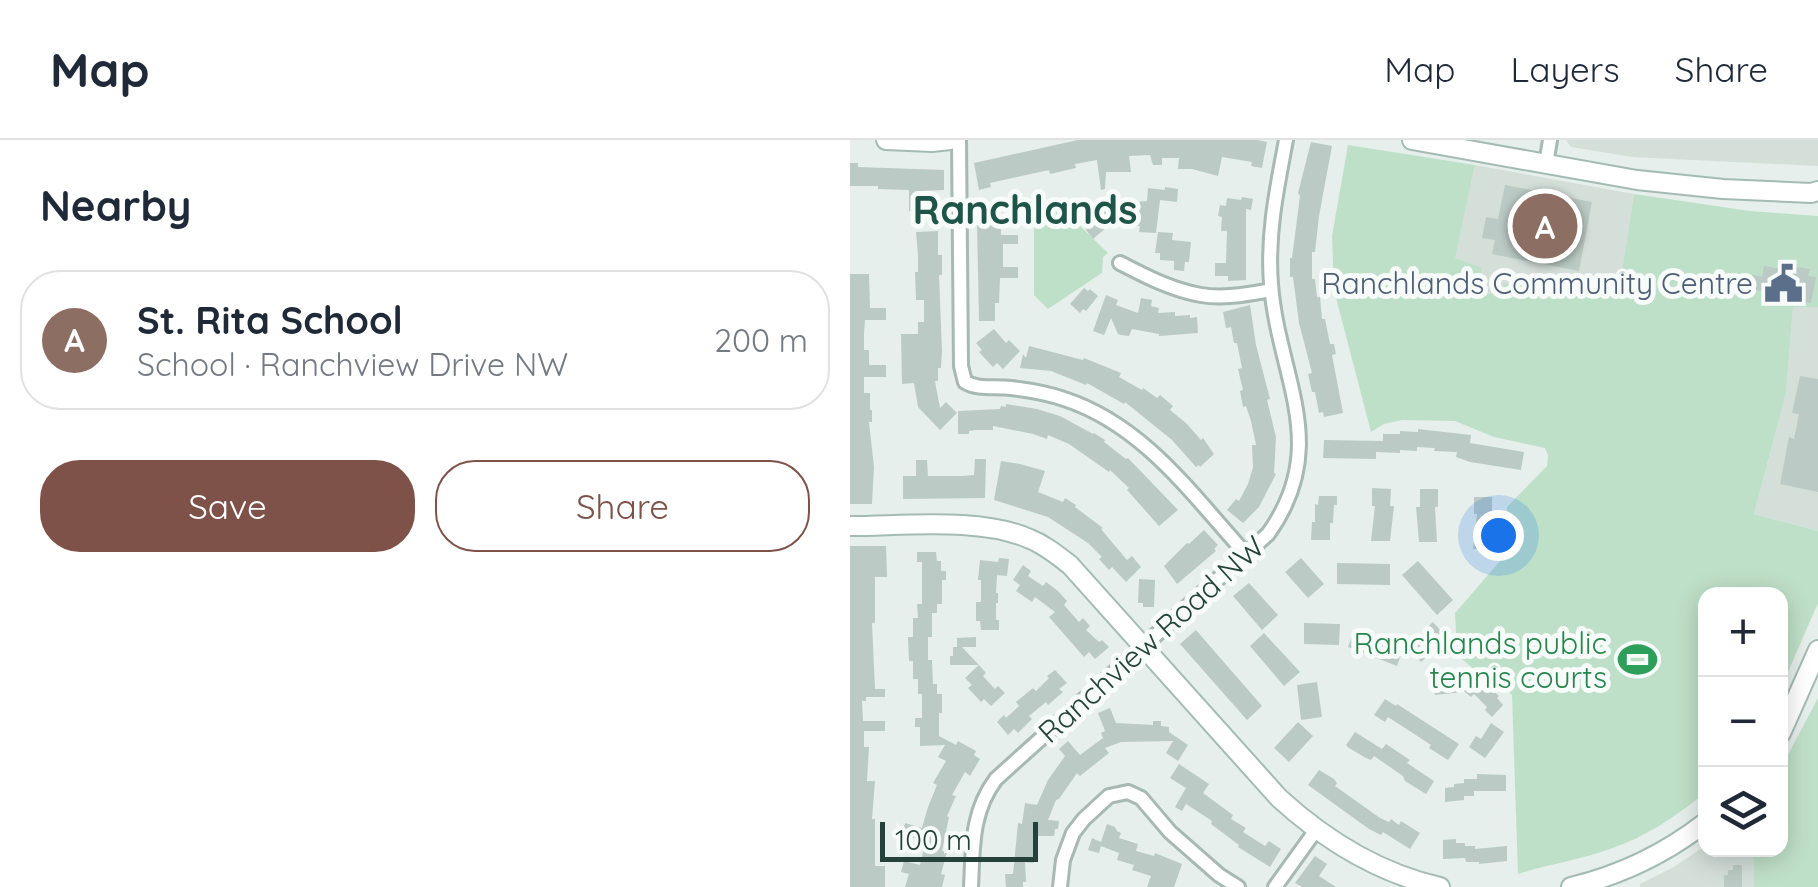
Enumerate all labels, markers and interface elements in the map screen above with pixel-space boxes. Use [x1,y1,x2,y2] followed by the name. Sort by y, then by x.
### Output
[50,39,150,99] text: Map
[1384,47,1456,91] text: Map
[1511,47,1620,91] text: Layers
[1675,47,1768,91] text: Share
[40,179,191,232] text: Nearby
[913,184,1138,234] district label: Ranchlands
[1512,188,1578,264] pin: A
[1762,262,1804,304] public building icon: Ranchlands Community Centre
[1321,264,1753,302] place label: Ranchlands Community Centre
[137,296,403,344] text: St. Rita School
[64,320,85,360] text: A
[714,320,808,360] text: 200 m
[137,344,568,384] text: School · Ranchview Drive NW
[40,460,415,552] button: Save
[435,460,810,552] button: Share
[1473,510,1524,561] your location
[1030,527,1272,751] street label: Ranchview Road NW
[1698,587,1788,857] map controls
[1698,587,1788,677] button: +
[1354,624,1607,696] place label: Ranchlands public tennis courts
[1616,639,1658,681] sports icon: Ranchlands public tennis courts
[1698,677,1788,767] button: −
[1698,767,1788,857] button: layers
[880,817,1038,862] scale bar
[895,822,972,857] text: 100 m

